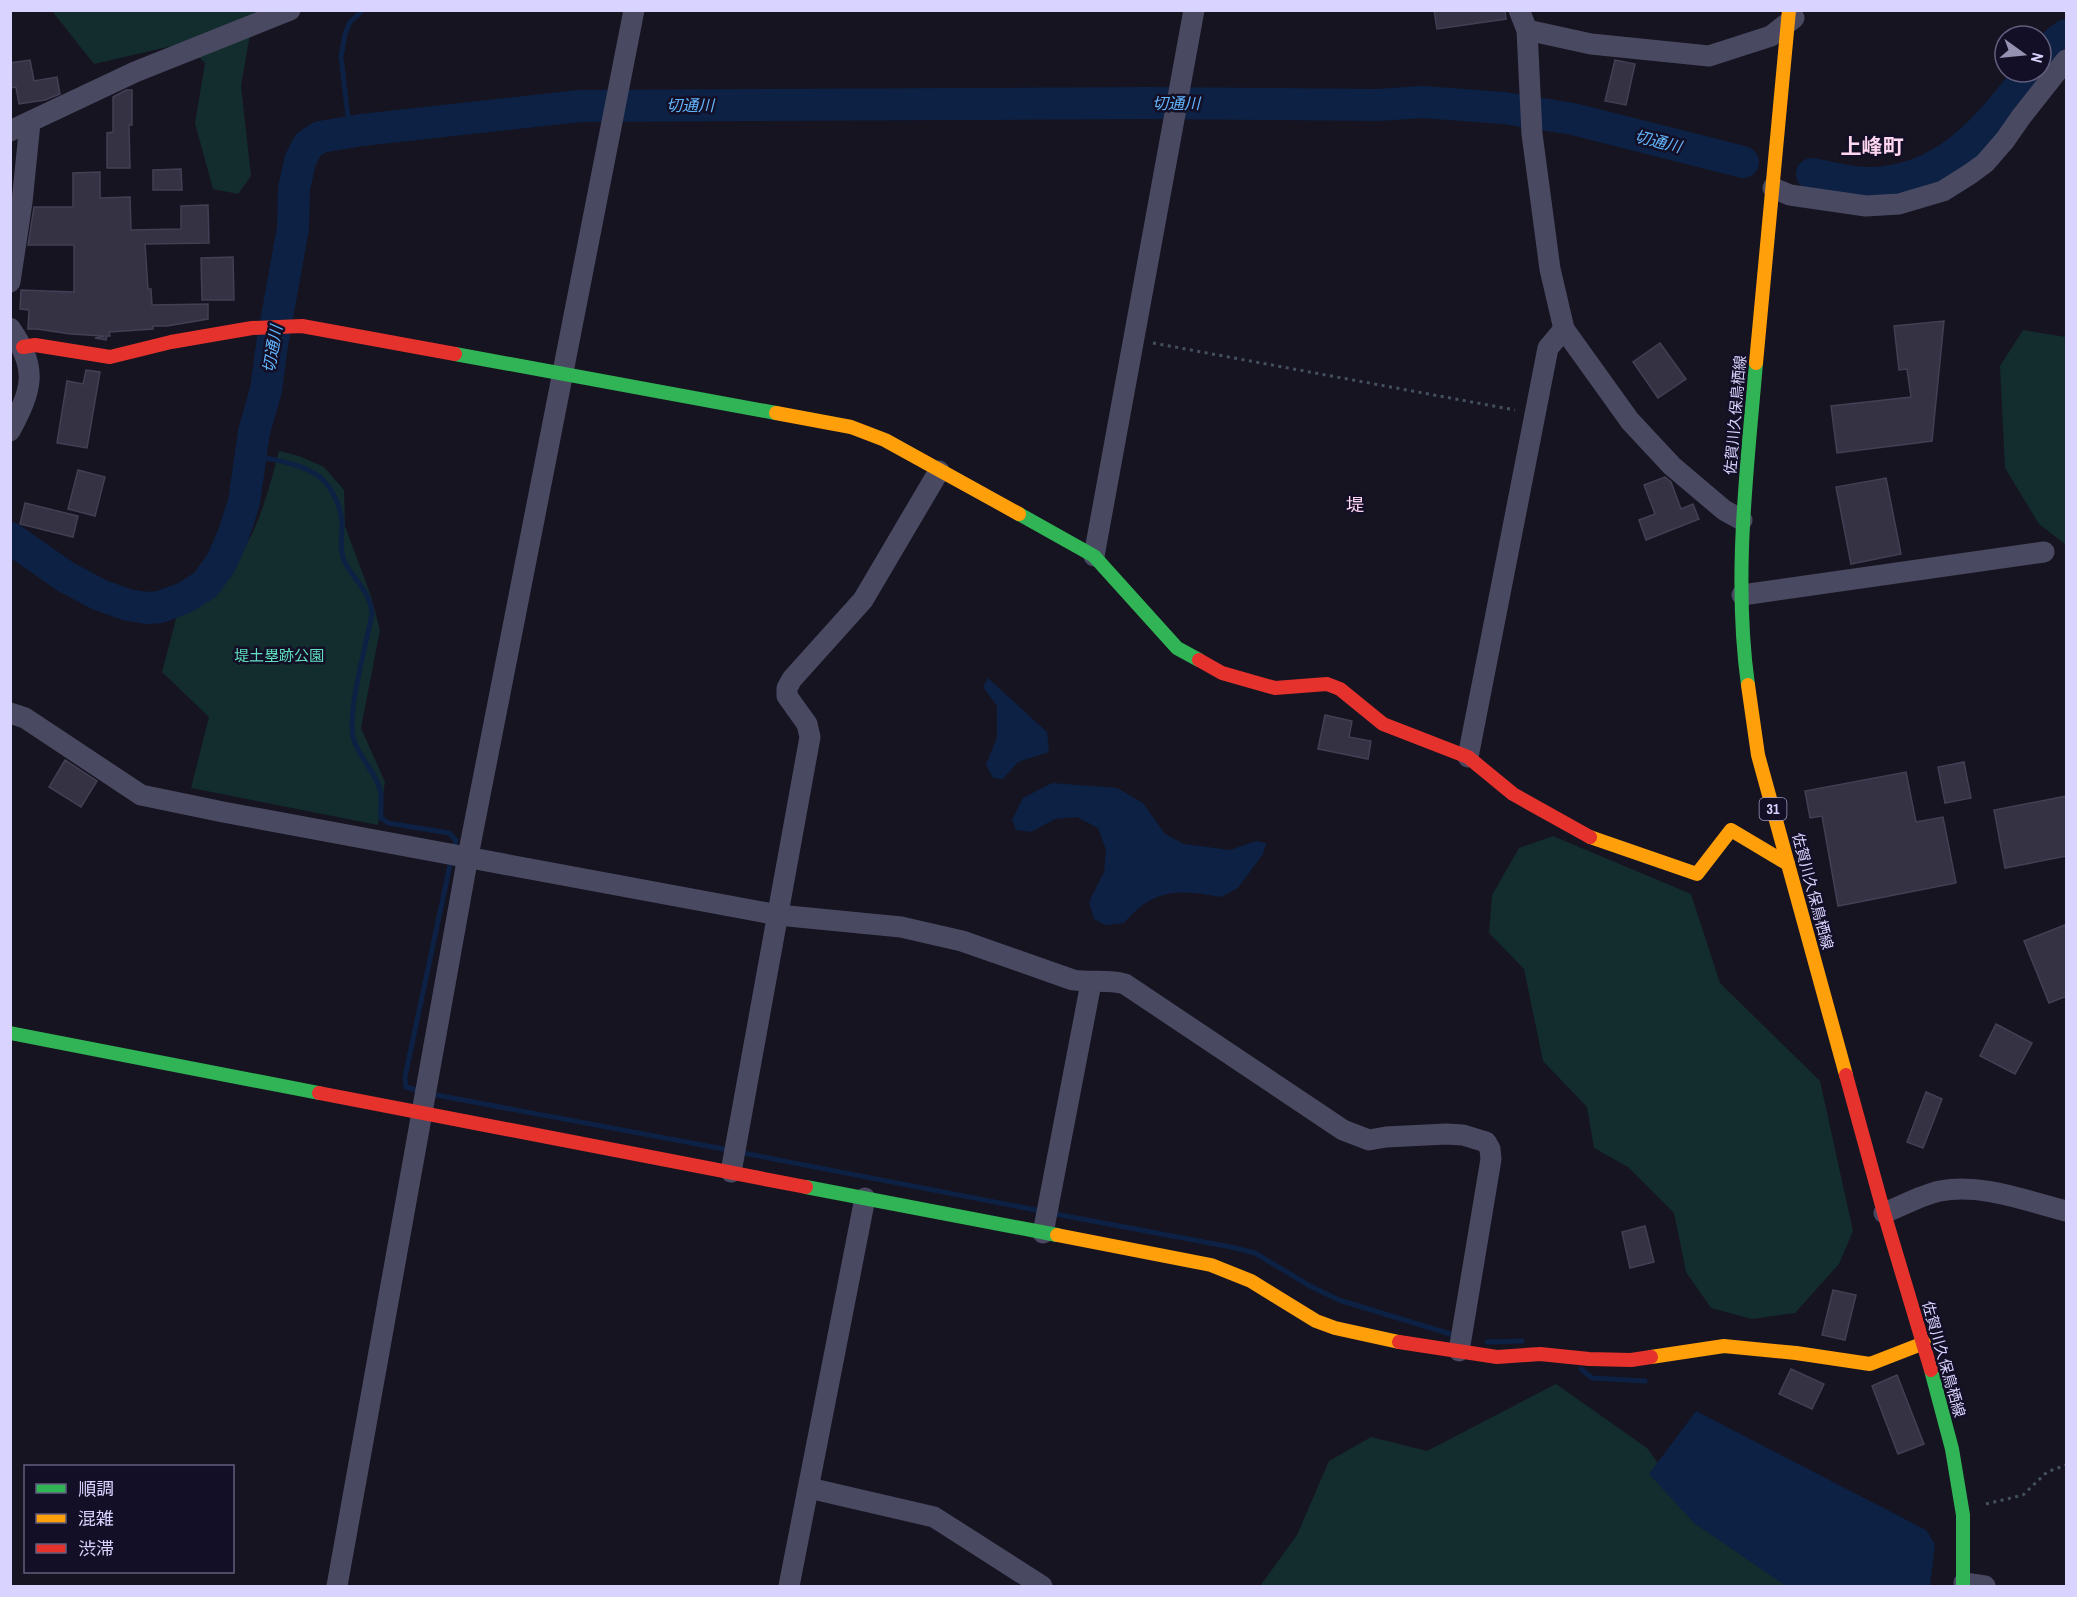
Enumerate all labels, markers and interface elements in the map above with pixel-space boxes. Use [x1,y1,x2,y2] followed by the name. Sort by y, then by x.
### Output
[1993,24,2053,84] north arrow
[2026,50,2049,65] text: N
[1152,92,1202,114] water label: 切通川
[666,94,716,116] water label: 切通川
[1632,125,1686,158] water label: 切通川
[1841,132,1904,161] district label: 上峰町
[257,321,287,375] water label: 切通川
[1719,354,1751,476] street label: 佐賀川久保鳥栖線
[1346,492,1364,517] district label: 堤
[234,645,324,666] park label: 堤土塁跡公園
[1760,798,1786,820] road number: 31
[1787,830,1839,952] street label: 佐賀川久保鳥栖線
[1917,1298,1971,1420] street label: 佐賀川久保鳥栖線
[24,1465,234,1573] legend
[78,1476,114,1501] text: 順調
[78,1506,114,1531] text: 混雑
[78,1536,114,1561] text: 渋滞

